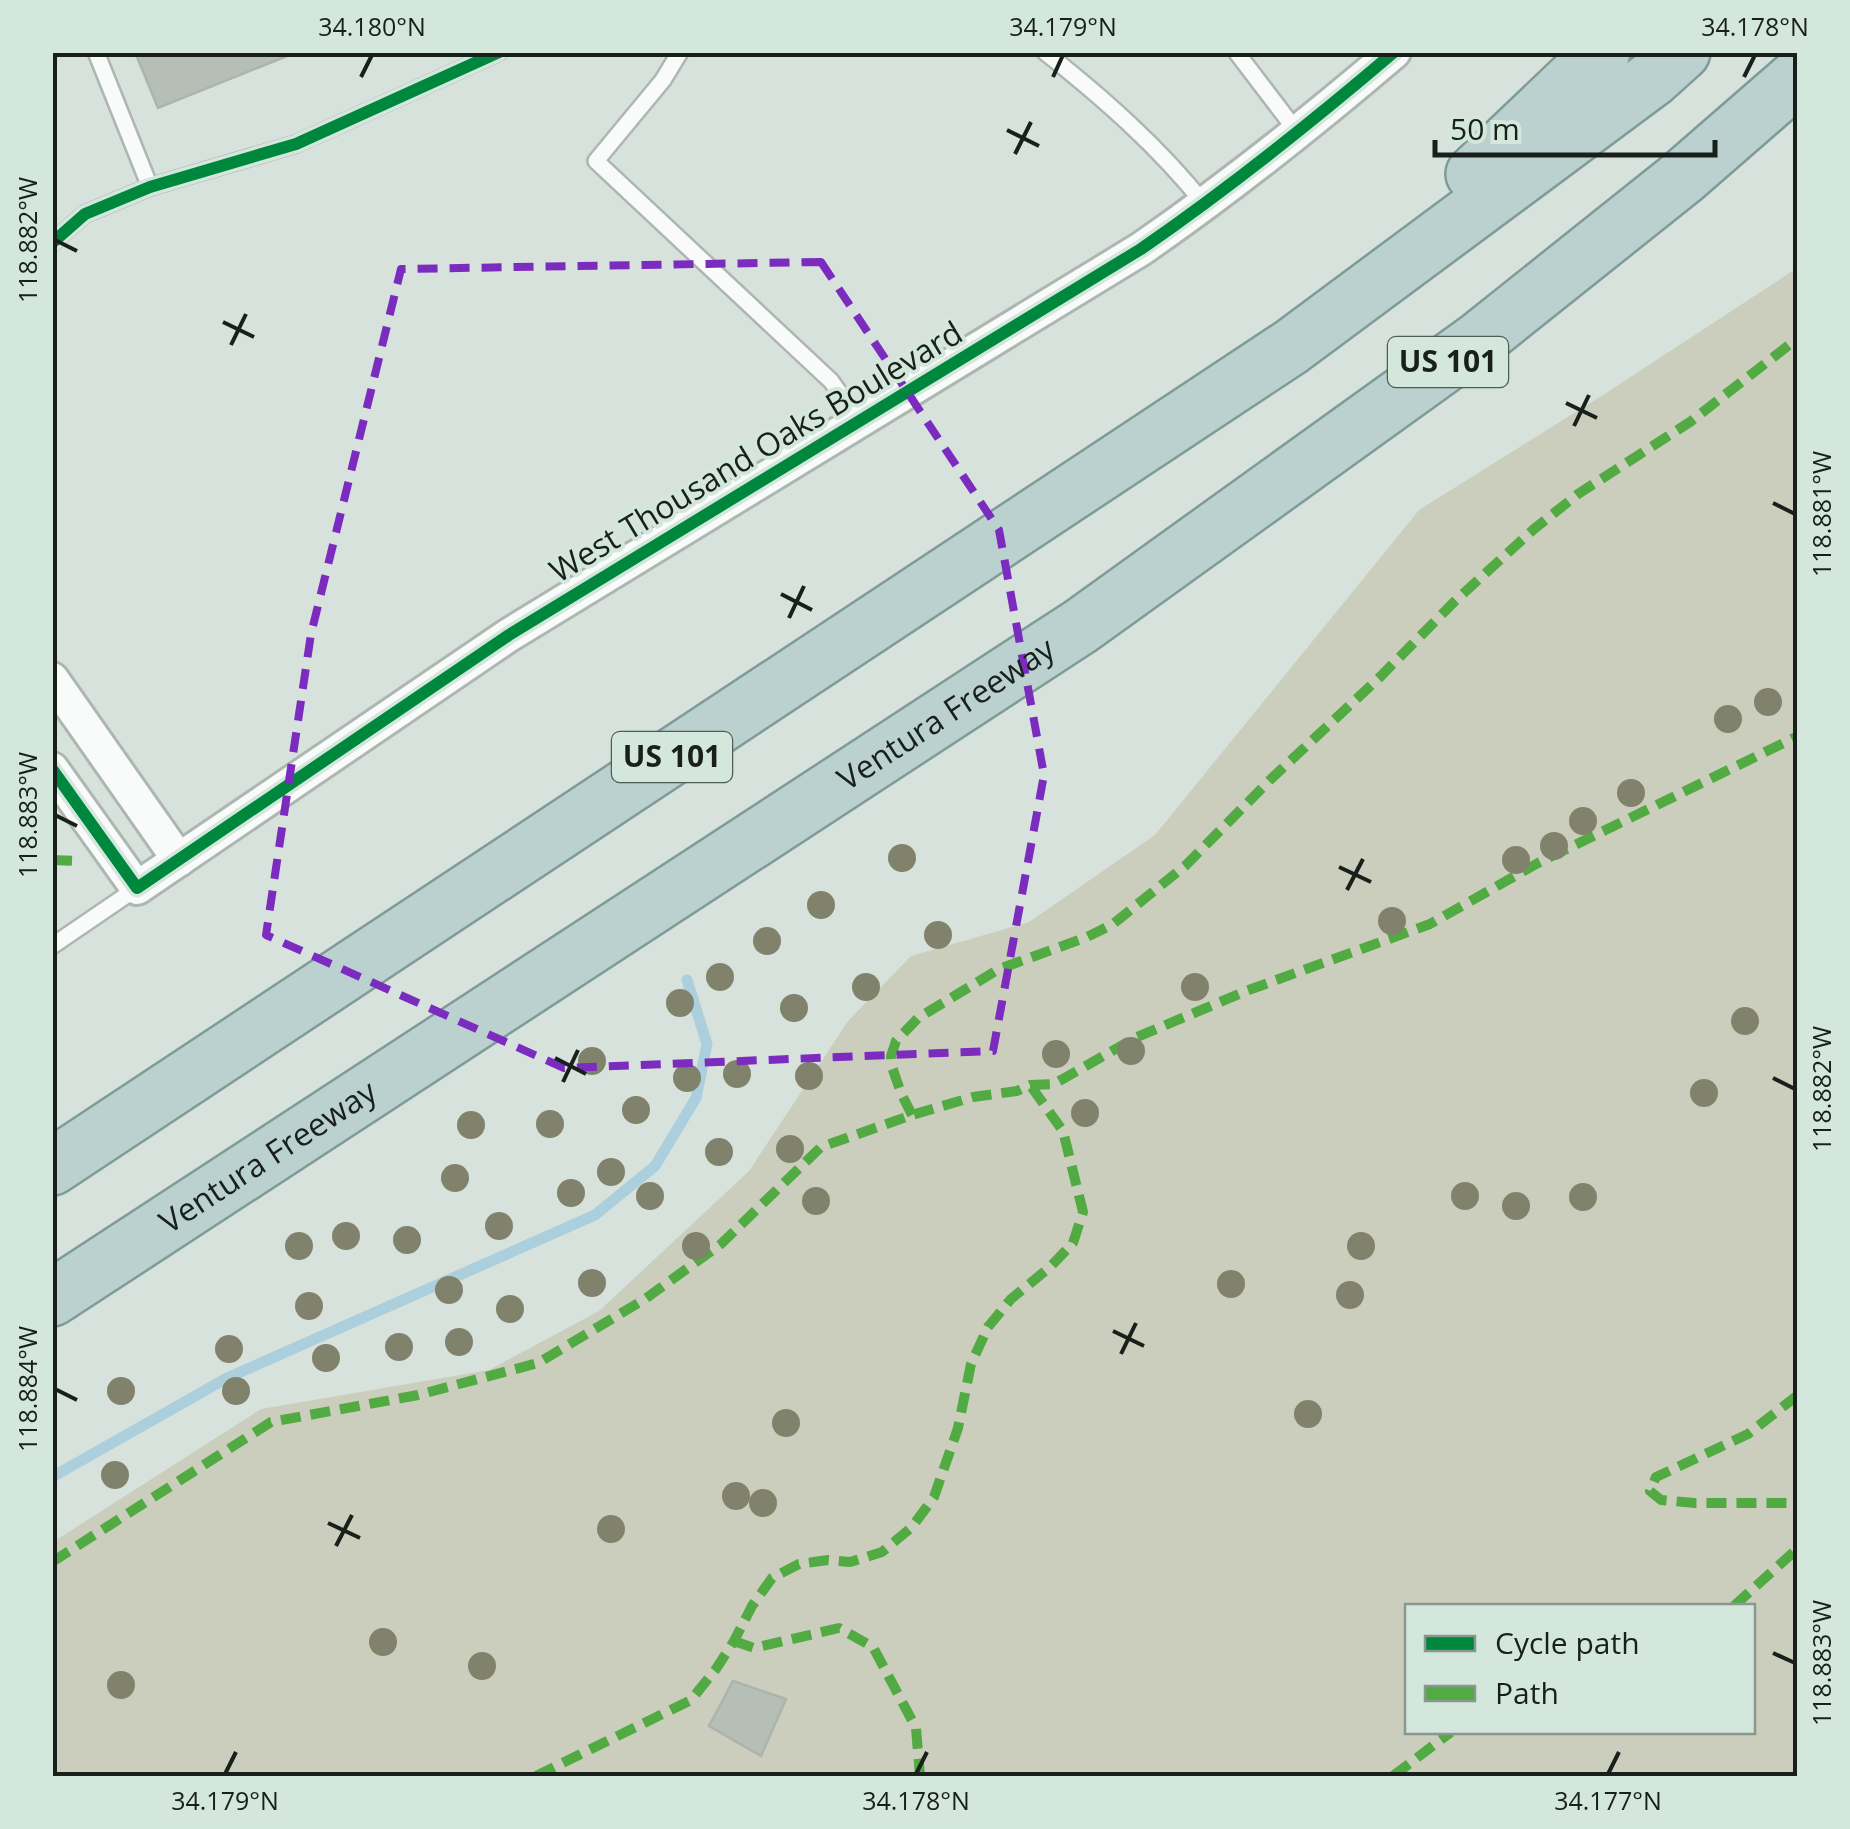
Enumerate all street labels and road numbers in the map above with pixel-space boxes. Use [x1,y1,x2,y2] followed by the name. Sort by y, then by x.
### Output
[541,310,970,591] street label: West Thousand Oaks Boulevard
[1388,337,1508,387] road number: US 101
[829,626,1063,799] street label: Ventura Freeway
[612,732,732,782] road number: US 101
[150,1069,385,1242] street label: Ventura Freeway

